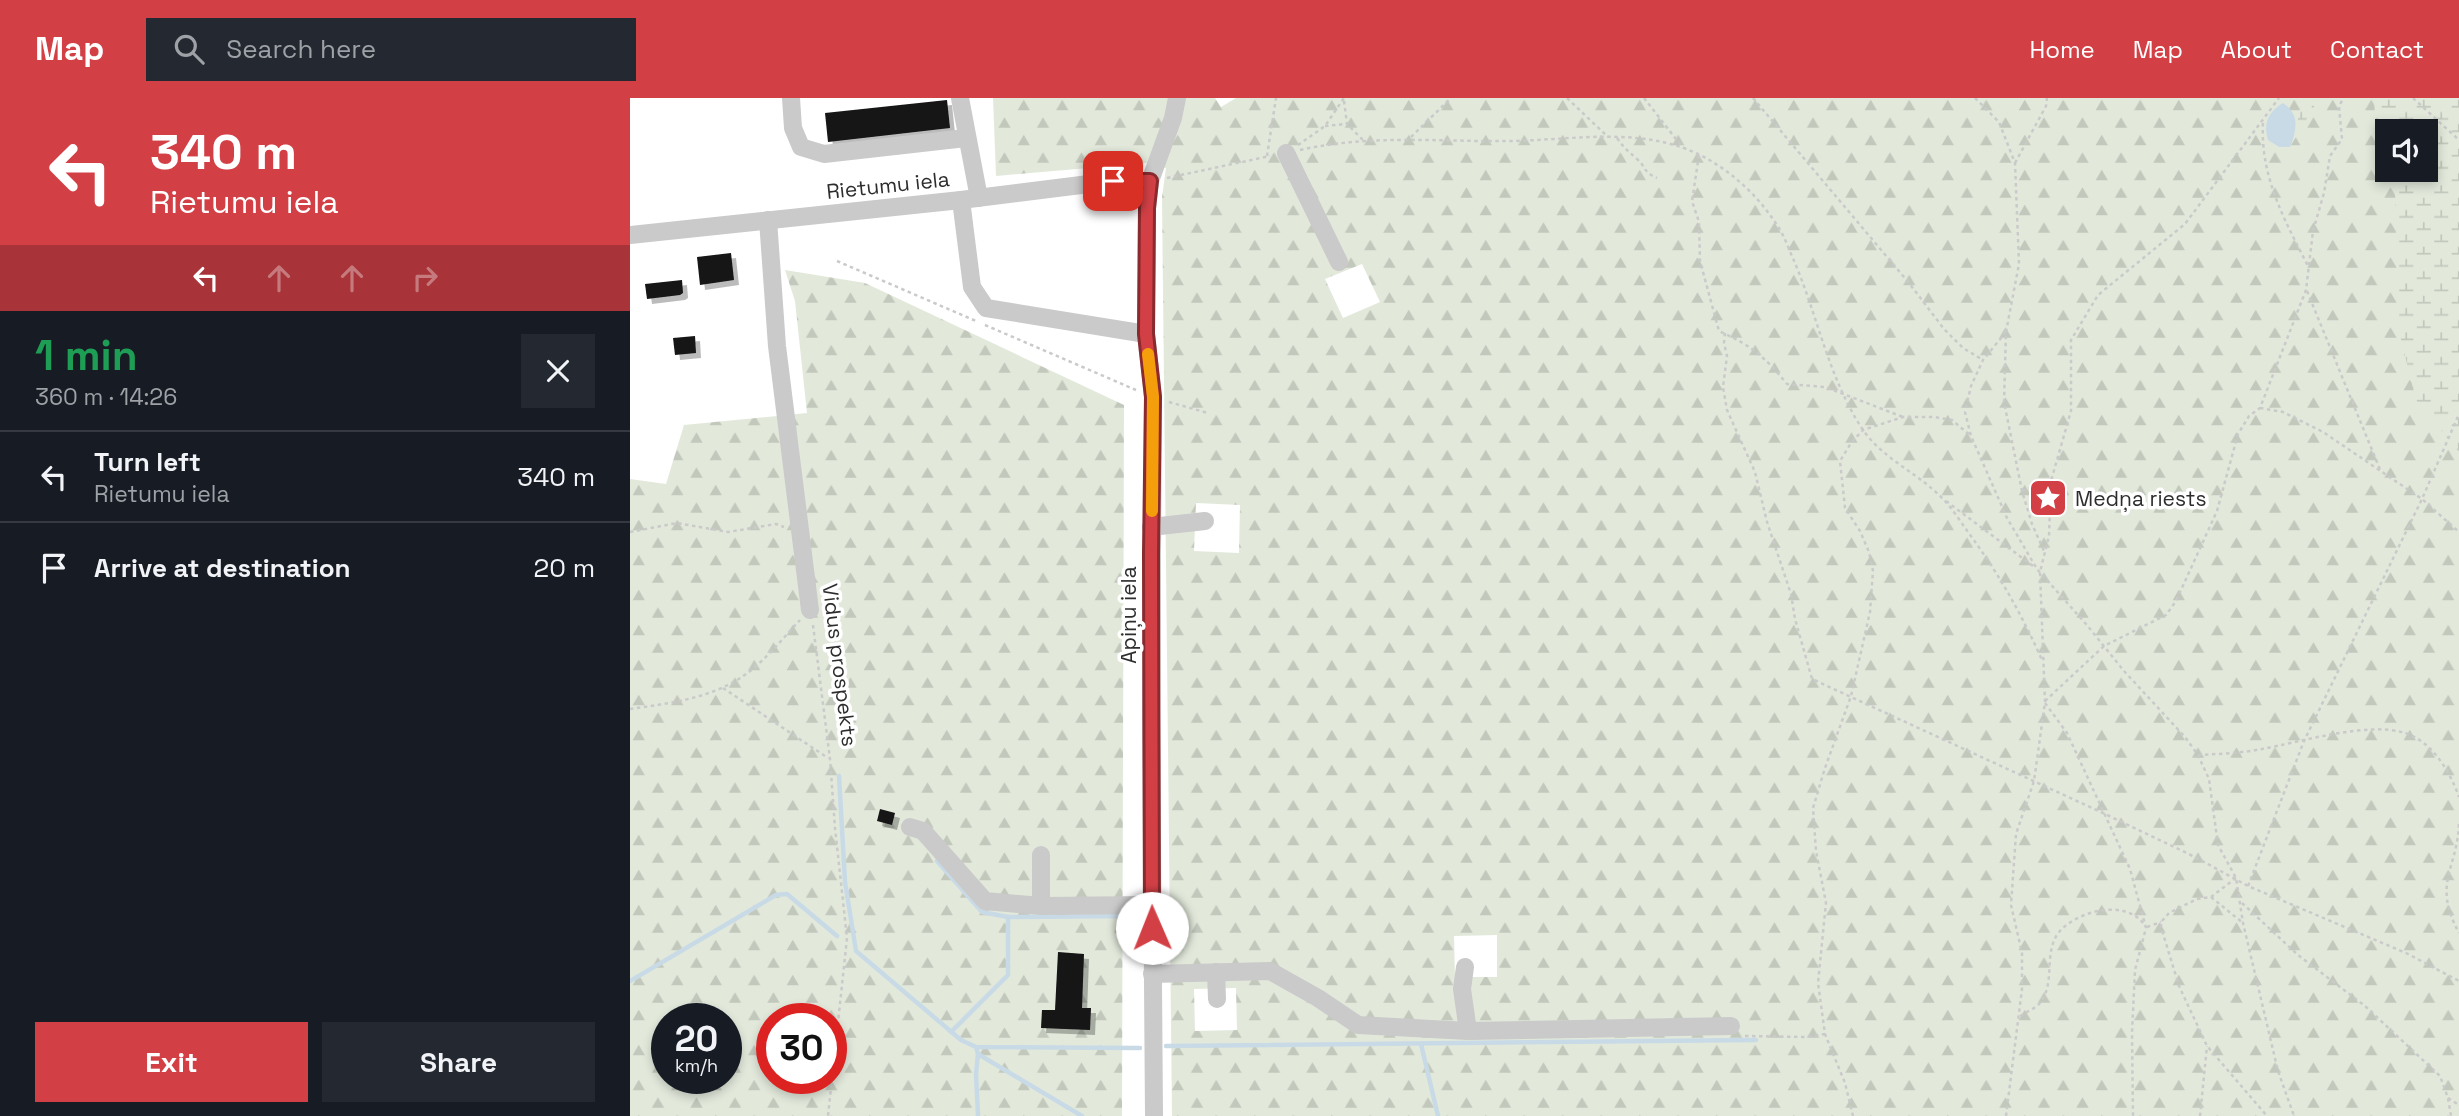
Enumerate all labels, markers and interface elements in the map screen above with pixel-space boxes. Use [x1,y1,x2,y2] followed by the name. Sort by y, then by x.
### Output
[146,18,636,81] search box
[35,28,104,70] text: Map
[170,30,208,68] icon: search
[226,32,376,66] text: Search here
[2029,34,2095,65] text: Home
[2133,34,2183,65] text: Map
[2221,34,2292,65] text: About
[2330,34,2424,65] text: Contact
[2375,119,2438,182] map controls
[2375,119,2438,182] button: sound
[150,121,297,183] text: 340 m
[35,126,126,217] icon: left
[1083,151,1143,211] pin
[1094,162,1132,200] icon: arrive
[825,165,951,205] street label: Rietumu iela
[150,182,339,222] text: Rietumu iela
[187,259,225,297] icon: left
[260,259,298,297] icon: ahead
[333,259,371,297] icon: ahead
[406,259,444,297] icon: right
[35,329,138,382] text: 1 min
[521,334,595,408] button: close
[35,382,177,412] text: 360 m · 14:26
[94,445,201,479] text: Turn left
[35,458,73,496] icon: left
[517,460,595,494] text: 340 m
[2027,477,2069,519] place icon: Medņa riests
[94,479,230,509] text: Rietumu iela
[2075,485,2207,512] place label: Medņa riests
[35,549,73,587] icon: arrive
[94,551,351,585] text: Arrive at destination
[534,551,595,585] text: 20 m
[1115,566,1142,664] street label: Apiņu iela
[817,582,863,748] street label: Vidus prospekts
[1115,891,1189,965] position arrow
[756,1003,847,1094] speed limit sign: 30
[675,1017,718,1061] text: 20
[35,1022,308,1102] button: Exit
[322,1022,595,1102] button: Share
[675,1054,718,1077] text: km/h

